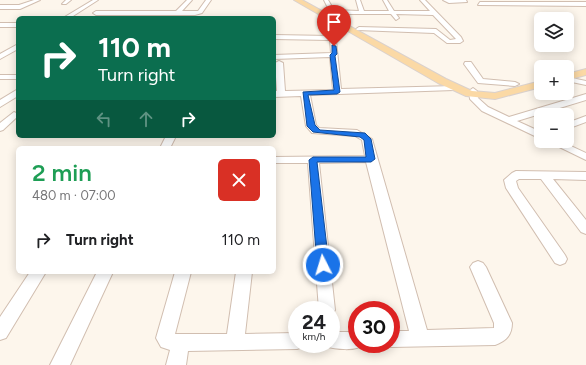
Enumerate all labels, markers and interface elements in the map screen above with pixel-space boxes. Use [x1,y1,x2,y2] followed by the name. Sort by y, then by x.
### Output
[317,5,351,46] pin
[323,11,345,33] icon: arrive
[534,12,574,148] map controls
[534,12,574,52] button: layers
[98,30,171,64] text: 110 m
[32,32,84,84] icon: right
[534,60,574,100] button: +
[98,64,175,86] text: Turn right
[93,108,115,130] icon: left
[135,108,157,130] icon: ahead
[177,108,199,130] icon: right
[534,108,574,148] button: −
[32,158,92,187] text: 2 min
[218,159,260,201] button: close
[32,188,116,203] text: 480 m · 07:00
[32,229,54,251] icon: right
[66,231,134,249] text: Turn right
[222,231,260,249] text: 110 m
[302,244,344,286] position arrow
[348,301,400,353] speed limit sign: 30
[302,310,326,334] text: 24
[303,330,325,343] text: km/h

